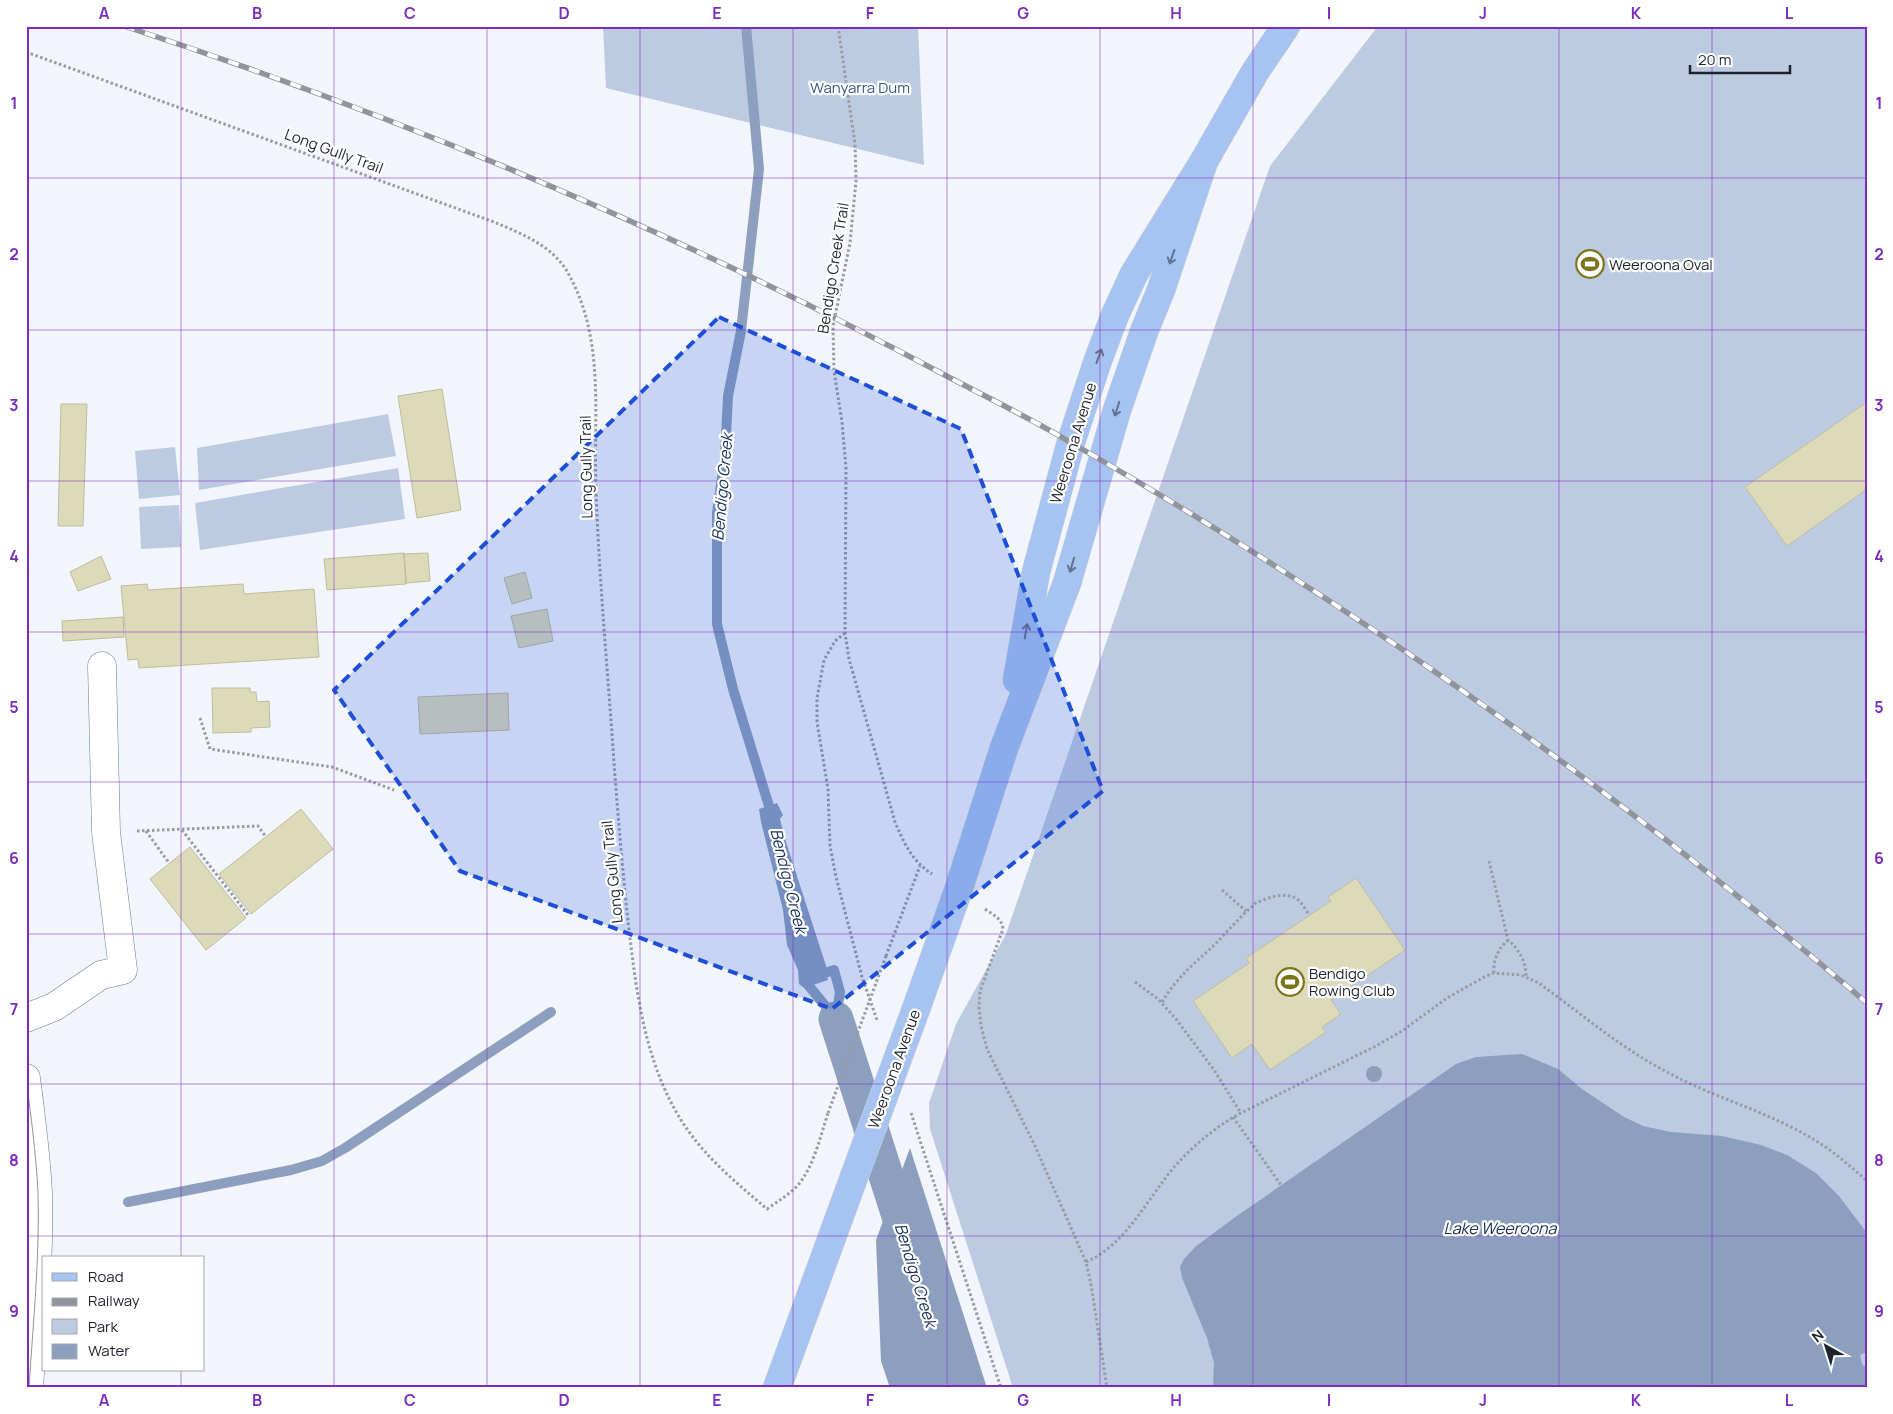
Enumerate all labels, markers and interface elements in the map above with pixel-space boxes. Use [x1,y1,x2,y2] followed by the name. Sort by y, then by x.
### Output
[99,2,110,24] text: A
[252,2,262,24] text: B
[404,2,416,24] text: C
[558,2,570,24] text: D
[712,2,722,24] text: E
[866,2,875,24] text: F
[1017,2,1029,24] text: G
[1170,2,1182,24] text: H
[1327,2,1331,24] text: I
[1479,2,1487,24] text: J
[1631,2,1642,24] text: K
[1785,2,1794,24] text: L
[1690,42,1790,74] scale bar
[1698,49,1731,70] text: 20 m
[810,77,910,98] park label: Wanyarra Dum
[10,92,18,114] text: 1
[1875,92,1883,114] text: 1
[282,123,386,179] street label: Long Gully Trail
[812,201,854,335] street label: Bendigo Creek Trail
[9,243,19,265] text: 2
[1874,243,1884,265] text: 2
[1167,248,1176,264] one-way arrow
[1575,249,1605,279] sports icon: Weeroona Oval
[1609,254,1713,275] place label: Weeroona Oval
[1095,348,1105,364] one-way arrow
[1045,380,1101,506] street label: Weeroona Avenue
[9,394,19,416] text: 3
[1874,394,1884,416] text: 3
[1112,401,1121,417] one-way arrow
[575,415,597,519] street label: Long Gully Trail
[706,430,738,541] water label: Bendigo Creek
[9,545,19,567] text: 4
[1874,545,1884,567] text: 4
[1066,557,1076,573] one-way arrow
[1021,623,1031,639] one-way arrow
[9,696,19,718] text: 5
[1874,696,1884,718] text: 5
[596,819,628,925] street label: Long Gully Trail
[765,826,813,938] water label: Bendigo Creek
[9,847,19,869] text: 6
[1874,847,1884,869] text: 6
[1309,963,1395,1001] place label: Bendigo Rowing Club
[1275,967,1305,997] sports icon: Bendigo Rowing Club
[10,998,18,1020] text: 7
[1875,998,1883,1020] text: 7
[863,1006,925,1131] street label: Weeroona Avenue
[9,1149,19,1171] text: 8
[1874,1149,1884,1171] text: 8
[1443,1217,1558,1239] water label: Lake Weeroona
[890,1220,943,1332] water label: Bendigo Creek
[42,1256,205,1372] legend
[88,1266,124,1287] text: Road
[88,1290,140,1311] text: Railway
[9,1300,19,1322] text: 9
[1874,1300,1884,1322] text: 9
[88,1316,118,1337] text: Park
[1800,1322,1850,1372] north arrow
[1808,1325,1827,1346] text: N
[88,1340,130,1361] text: Water
[99,1389,110,1411] text: A
[252,1389,262,1411] text: B
[404,1389,416,1411] text: C
[558,1389,570,1411] text: D
[712,1389,722,1411] text: E
[866,1389,875,1411] text: F
[1017,1389,1029,1411] text: G
[1170,1389,1182,1411] text: H
[1327,1389,1331,1411] text: I
[1479,1389,1487,1411] text: J
[1631,1389,1642,1411] text: K
[1785,1389,1794,1411] text: L

